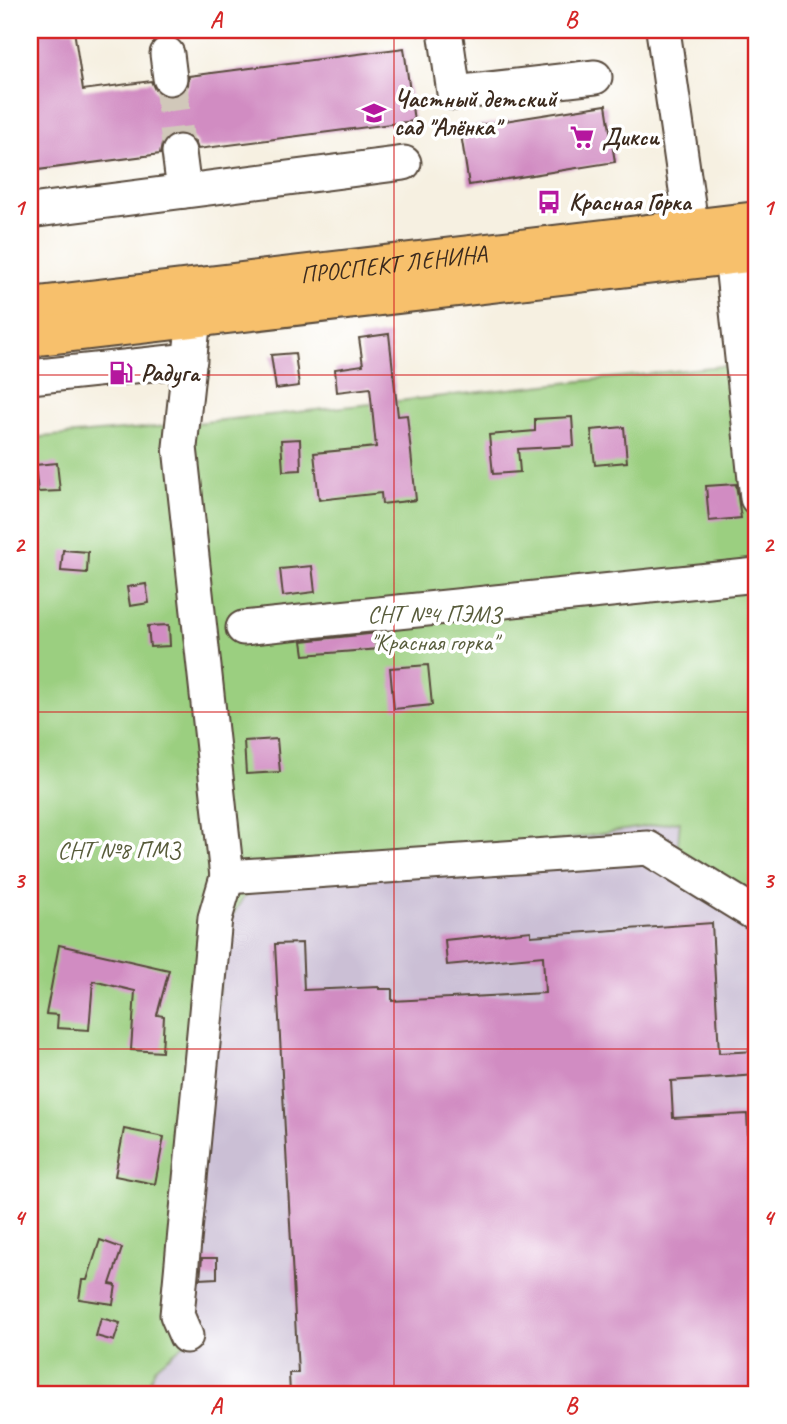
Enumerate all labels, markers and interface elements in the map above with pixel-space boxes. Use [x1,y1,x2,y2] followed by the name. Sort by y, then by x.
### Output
[210,5,224,34] text: A
[565,5,579,34] text: B
[394,84,559,142] place label: Частный детский сад "Алёнка"
[360,99,388,127] school or university icon: Частный детский сад "Алёнка"
[602,122,660,152] place label: Дикси
[568,123,596,151] supermarket icon: Дикси
[569,187,693,217] place label: Красная Горка
[535,188,563,216] bus stop icon: Красная Горка
[14,193,27,222] text: 1
[763,193,776,222] text: 1
[299,238,489,290] street label: ПРОСПЕКТ ЛЕНИНА
[141,358,201,388] place label: Радуга
[107,359,135,387] fuel station icon: Радуга
[14,530,27,559] text: 2
[763,530,776,559] text: 2
[367,599,503,657] park label: СНТ №4 ПЭМЗ "Красная горка"
[58,835,182,865] park label: СНТ №8 ПМЗ
[14,866,27,895] text: 3
[763,866,776,895] text: 3
[14,1203,27,1232] text: 4
[763,1203,776,1232] text: 4
[210,1391,224,1420] text: A
[565,1391,579,1420] text: B

